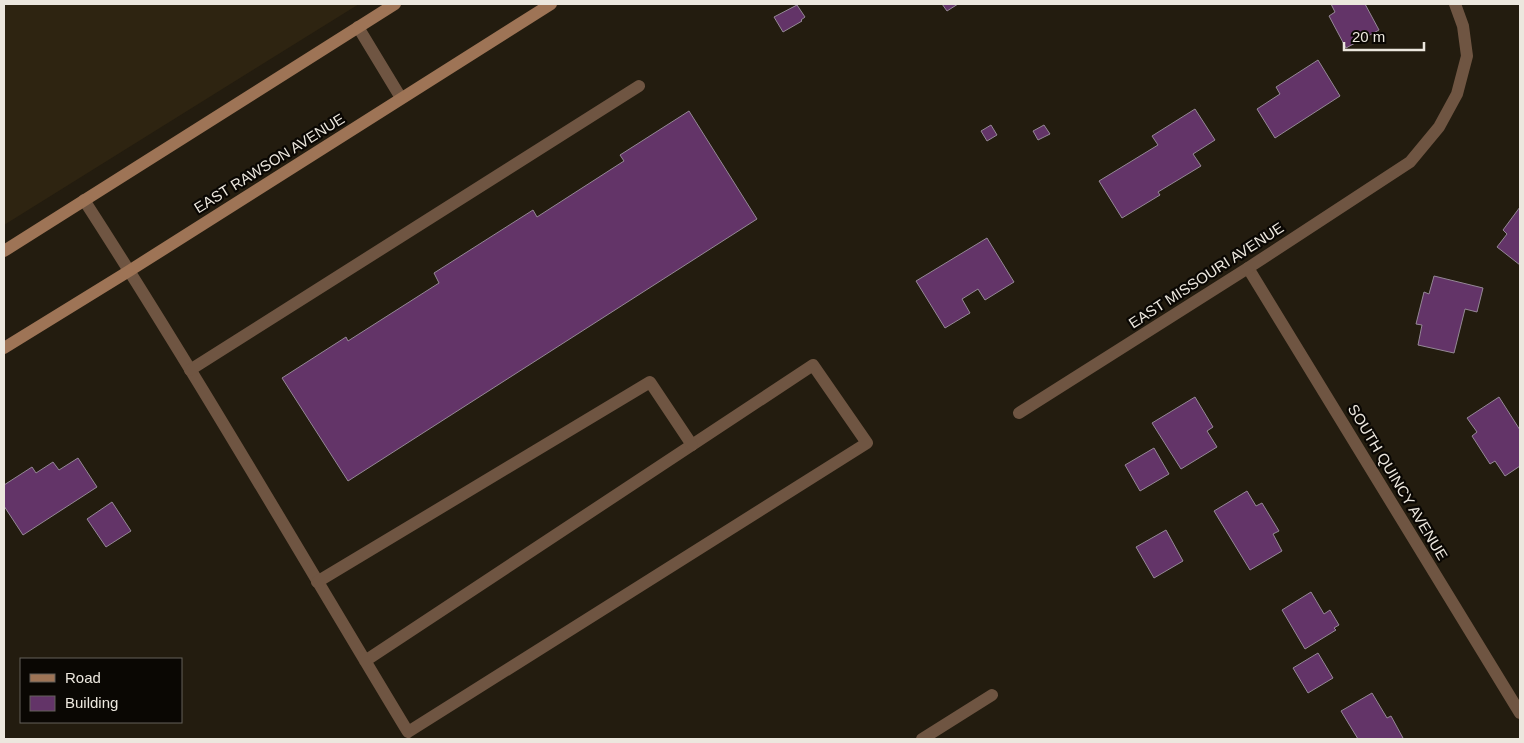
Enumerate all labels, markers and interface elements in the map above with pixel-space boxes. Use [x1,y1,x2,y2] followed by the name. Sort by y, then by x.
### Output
[1344,20,1424,52] scale bar
[1352,28,1385,45] text: 20 m
[191,110,347,216] street label: EAST RAWSON AVENUE
[1125,219,1287,331] street label: EAST MISSOURI AVENUE
[1345,401,1451,563] street label: SOUTH QUINCY AVENUE
[20,658,182,723] legend
[65,669,101,686] text: Road
[65,694,118,711] text: Building

